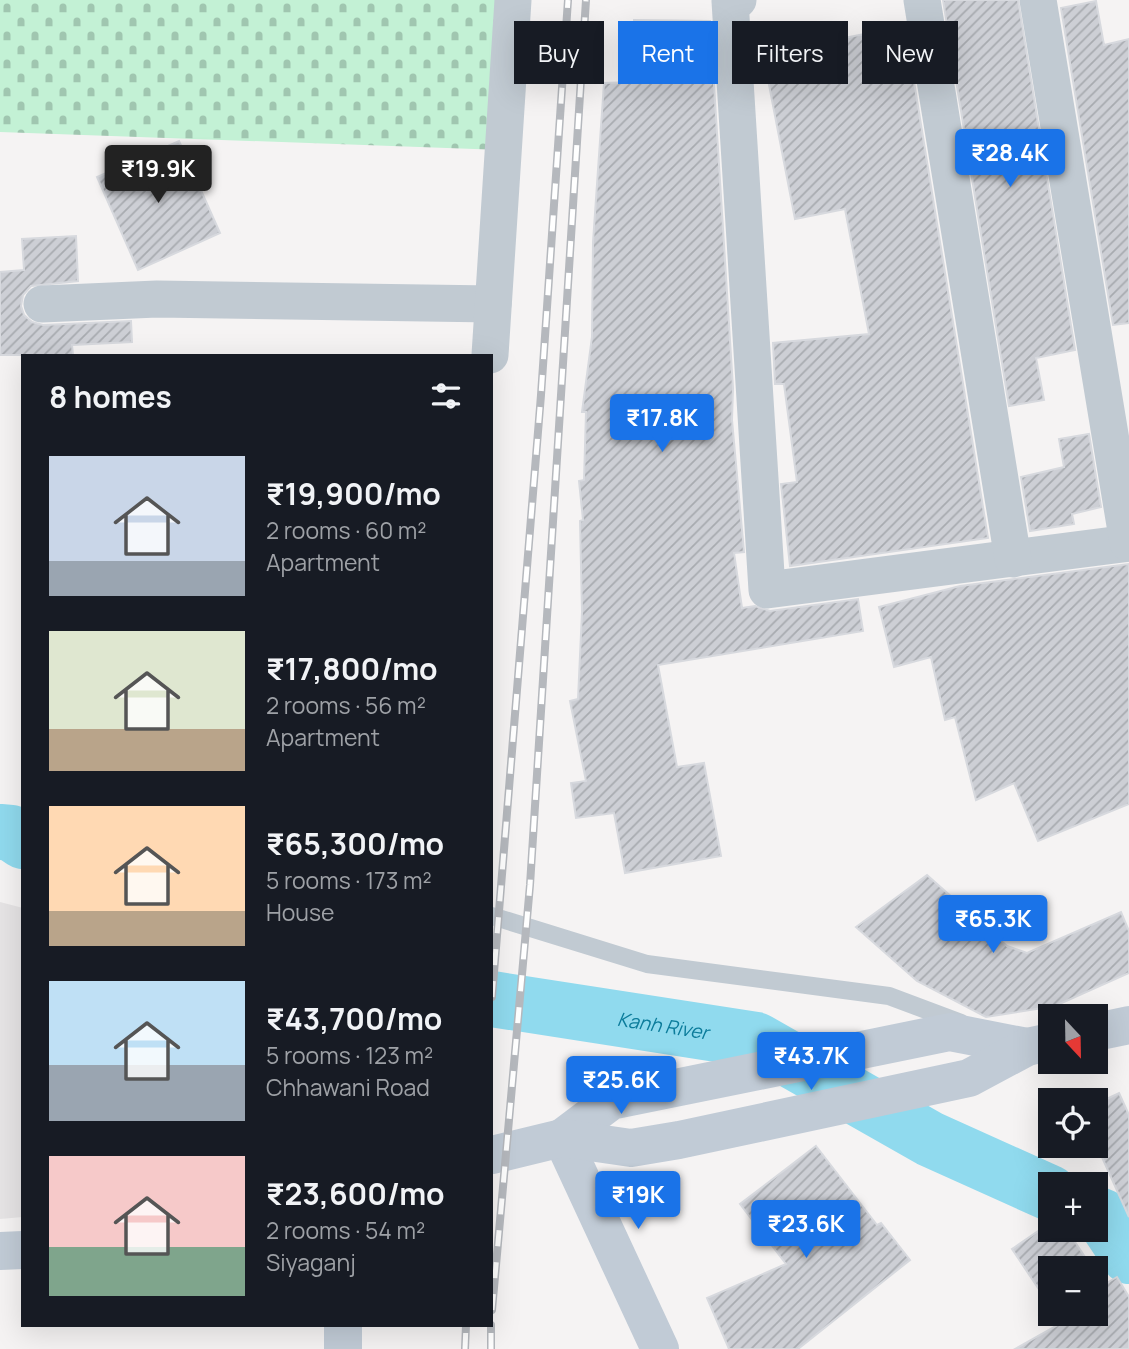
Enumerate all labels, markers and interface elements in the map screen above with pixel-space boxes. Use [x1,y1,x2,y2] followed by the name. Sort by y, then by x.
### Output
[514,21,604,84] chip: Buy
[618,21,718,84] chip: Rent
[732,21,848,84] chip: Filters
[862,21,958,84] chip: New
[953,130,1067,189] pin: ₹28.4K
[971,136,1049,168] text: ₹28.4K
[101,146,215,205] pin: ₹19.9K
[121,152,195,184] text: ₹19.9K
[49,376,172,417] text: 8 homes
[427,377,465,415] icon: filters
[605,394,719,454] pin: ₹17.8K
[626,401,698,433] text: ₹17.8K
[266,473,441,514] text: ₹19,900/mo
[105,484,189,568] icon: home
[266,514,427,546] text: 2 rooms · 60 m²
[266,546,380,578] text: Apartment
[266,648,438,689] text: ₹17,800/mo
[105,659,189,743] icon: home
[266,689,426,721] text: 2 rooms · 56 m²
[266,721,380,753] text: Apartment
[266,823,444,864] text: ₹65,300/mo
[105,834,189,918] icon: home
[266,864,432,896] text: 5 rooms · 173 m²
[936,895,1050,955] pin: ₹65.3K
[266,896,335,928] text: House
[954,902,1032,934] text: ₹65.3K
[266,998,442,1039] text: ₹43,700/mo
[1038,1004,1108,1074] north arrow
[1038,1004,1108,1326] map controls
[616,1006,712,1046] water label: Kanh River
[105,1009,189,1093] icon: home
[754,1032,868,1092] pin: ₹43.7K
[266,1039,433,1071] text: 5 rooms · 123 m²
[773,1039,849,1071] text: ₹43.7K
[564,1056,678,1116] pin: ₹25.6K
[582,1063,660,1095] text: ₹25.6K
[266,1071,430,1103] text: Chhawani Road
[1038,1088,1108,1158] button: locate
[597,1172,679,1231] pin: ₹19K
[1038,1172,1108,1242] button: +
[266,1173,444,1214] text: ₹23,600/mo
[611,1178,665,1210] text: ₹19K
[105,1184,189,1268] icon: home
[749,1200,863,1260] pin: ₹23.6K
[767,1207,845,1239] text: ₹23.6K
[266,1214,425,1246] text: 2 rooms · 54 m²
[266,1246,356,1278] text: Siyaganj
[1038,1256,1108,1326] button: −

